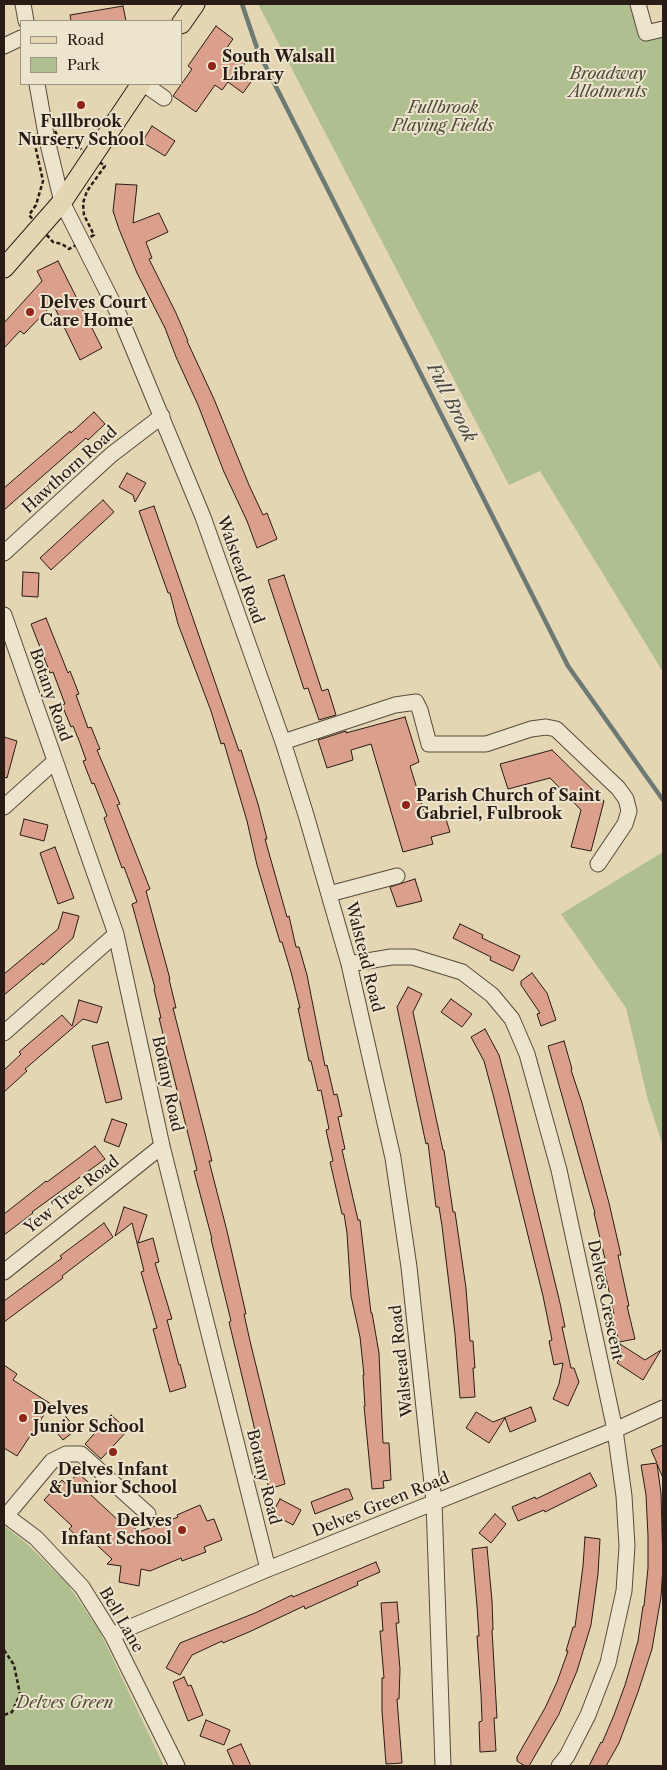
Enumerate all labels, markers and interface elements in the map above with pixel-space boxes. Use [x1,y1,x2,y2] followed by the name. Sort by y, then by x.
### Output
[20,20,182,85] legend
[67,30,104,49] text: Road
[222,47,335,85] place label: South Walsall Library
[67,55,100,74] text: Park
[206,60,218,72] marker: South Walsall Library
[569,64,647,102] park label: Broadway Allotments
[392,98,494,136] park label: Fullbrook Playing Fields
[75,99,87,111] marker: Fullbrook Nursery School
[18,112,144,150] place label: Fullbrook Nursery School
[40,293,147,331] place label: Delves Court Care Home
[24,306,36,318] marker: Delves Court Care Home
[422,360,480,446] water label: Full Brook
[19,422,121,518] street label: Hawthorn Road
[213,514,267,626] street label: Walstead Road
[25,646,75,744] street label: Botany Road
[416,786,601,824] place label: Parish Church of Saint Gabriel, Fulbrook
[400,799,412,811] marker: Parish Church of Saint Gabriel, Fulbrook
[341,900,387,1014] street label: Walstead Road
[147,1034,187,1134] street label: Botany Road
[21,1152,123,1238] street label: Yew Tree Road
[583,1238,627,1362] street label: Delves Crescent
[387,1304,417,1418] street label: Walstead Road
[33,1399,144,1437] place label: Delves Junior School
[17,1412,29,1424] marker: Delves Junior School
[242,1427,284,1527] street label: Botany Road
[107,1446,119,1458] marker: Delves Infant & Junior School
[49,1460,177,1498] place label: Delves Infant & Junior School
[310,1469,452,1541] street label: Delves Green Road
[61,1511,172,1549] place label: Delves Infant School
[176,1524,188,1536] marker: Delves Infant School
[95,1584,147,1656] street label: Bell Lane
[17,1693,113,1713] park label: Delves Green

